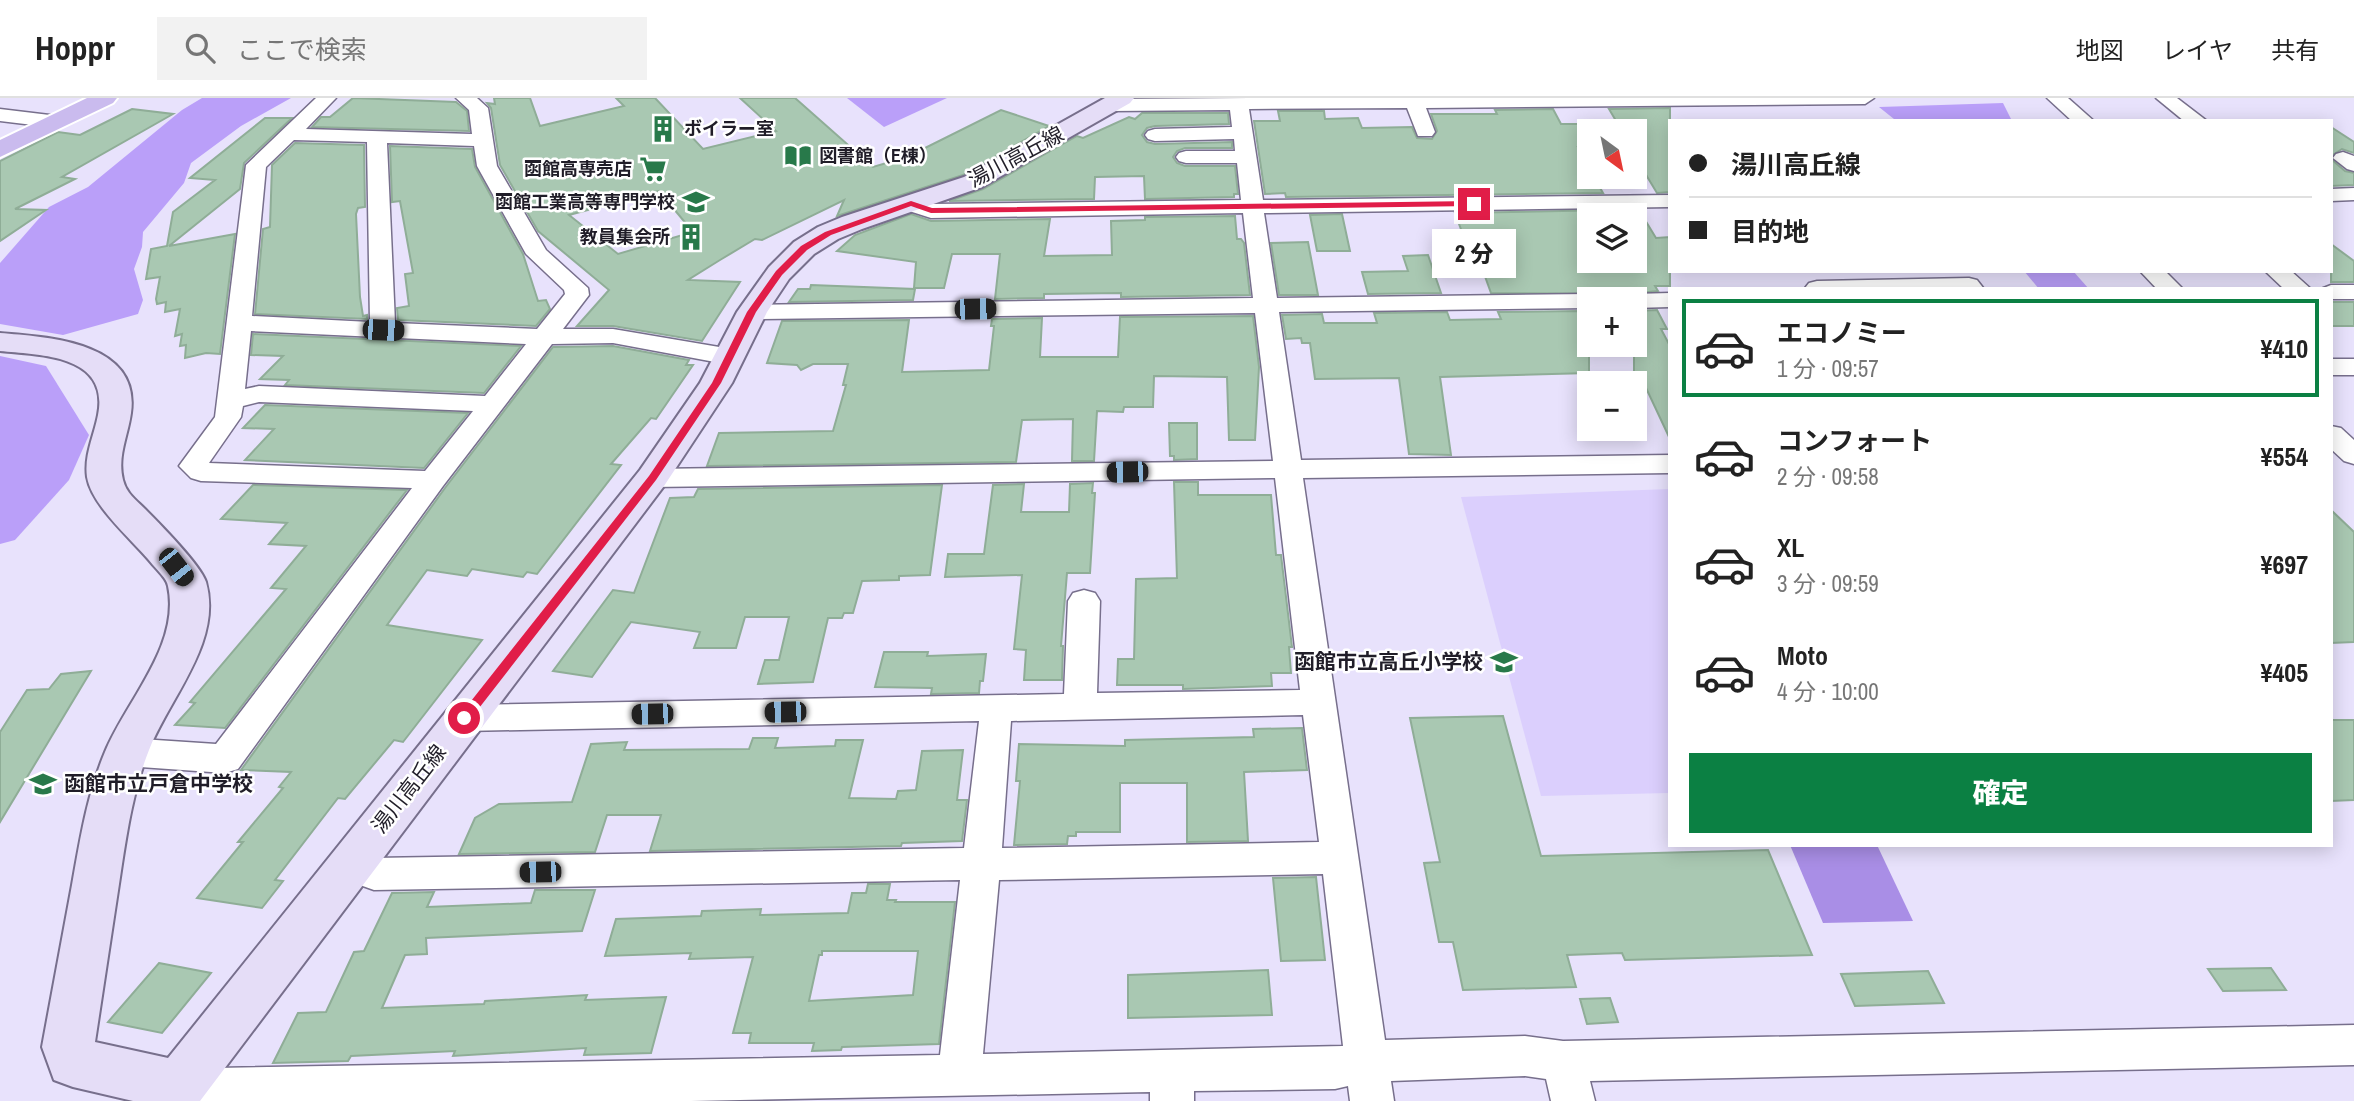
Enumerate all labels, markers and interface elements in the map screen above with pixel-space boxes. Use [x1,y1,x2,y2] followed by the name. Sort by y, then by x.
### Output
[157,17,647,80] search box
[35,26,115,70] text: Hoppr
[181,29,219,67] icon: search
[237,32,367,67] text: ここで検索
[2076,34,2124,66] text: 地図
[2162,34,2233,66] text: レイヤ
[2271,34,2319,66] text: 共有
[648,114,678,144] building icon: ボイラー室
[684,116,774,141] place label: ボイラー室
[963,119,1069,194] street label: 湯川高丘線
[1577,119,1647,189] north arrow
[1577,119,1647,441] map controls
[783,141,813,171] library icon: 図書館（E棟）
[819,143,937,168] place label: 図書館（E棟）
[1731,147,1861,182] text: 湯川高丘線
[638,154,668,184] supermarket icon: 函館高専売店
[524,156,632,181] place label: 函館高専売店
[681,187,711,217] school or university icon: 函館工業高等専門学校
[1458,188,1490,220] route end
[495,189,675,214] place label: 函館工業高等専門学校
[1577,203,1647,273] button: layers
[1731,214,1809,249] text: 目的地
[676,222,706,252] building icon: 教員集会所
[580,224,670,249] place label: 教員集会所
[1432,228,1516,278] callout: 2 分
[1455,238,1493,269] text: 2 分
[1577,287,1647,357] button: +
[954,298,997,320] car
[1777,315,1907,350] text: エコノミー
[1693,317,1756,380] icon: car
[362,319,405,341] car
[2261,331,2308,366] text: ¥410
[1777,353,1879,384] text: 1 分 · 09:57
[1577,371,1647,441] button: −
[1777,423,1932,458] text: コンフォート
[1693,425,1756,488] icon: car
[2261,439,2308,474] text: ¥554
[1106,461,1149,483] car
[1777,461,1879,492] text: 2 分 · 09:58
[1777,530,1804,565] text: XL
[1693,533,1756,596] icon: car
[155,544,198,590] car
[2261,547,2308,582] text: ¥697
[1777,568,1879,599] text: 3 分 · 09:59
[1777,638,1828,673] text: Moto
[1693,641,1756,704] icon: car
[1294,647,1483,676] place label: 函館市立高丘小学校
[1489,647,1519,677] school or university icon: 函館市立高丘小学校
[2261,655,2308,690] text: ¥405
[1777,676,1879,707] text: 4 分 · 10:00
[764,701,807,723] car
[448,702,480,734] route start
[631,703,674,725] car
[365,738,452,839] street label: 湯川高丘線
[1689,753,2312,833] button: 確定
[28,769,58,799] school or university icon: 函館市立戸倉中学校
[64,769,253,798] place label: 函館市立戸倉中学校
[519,861,562,883] car

